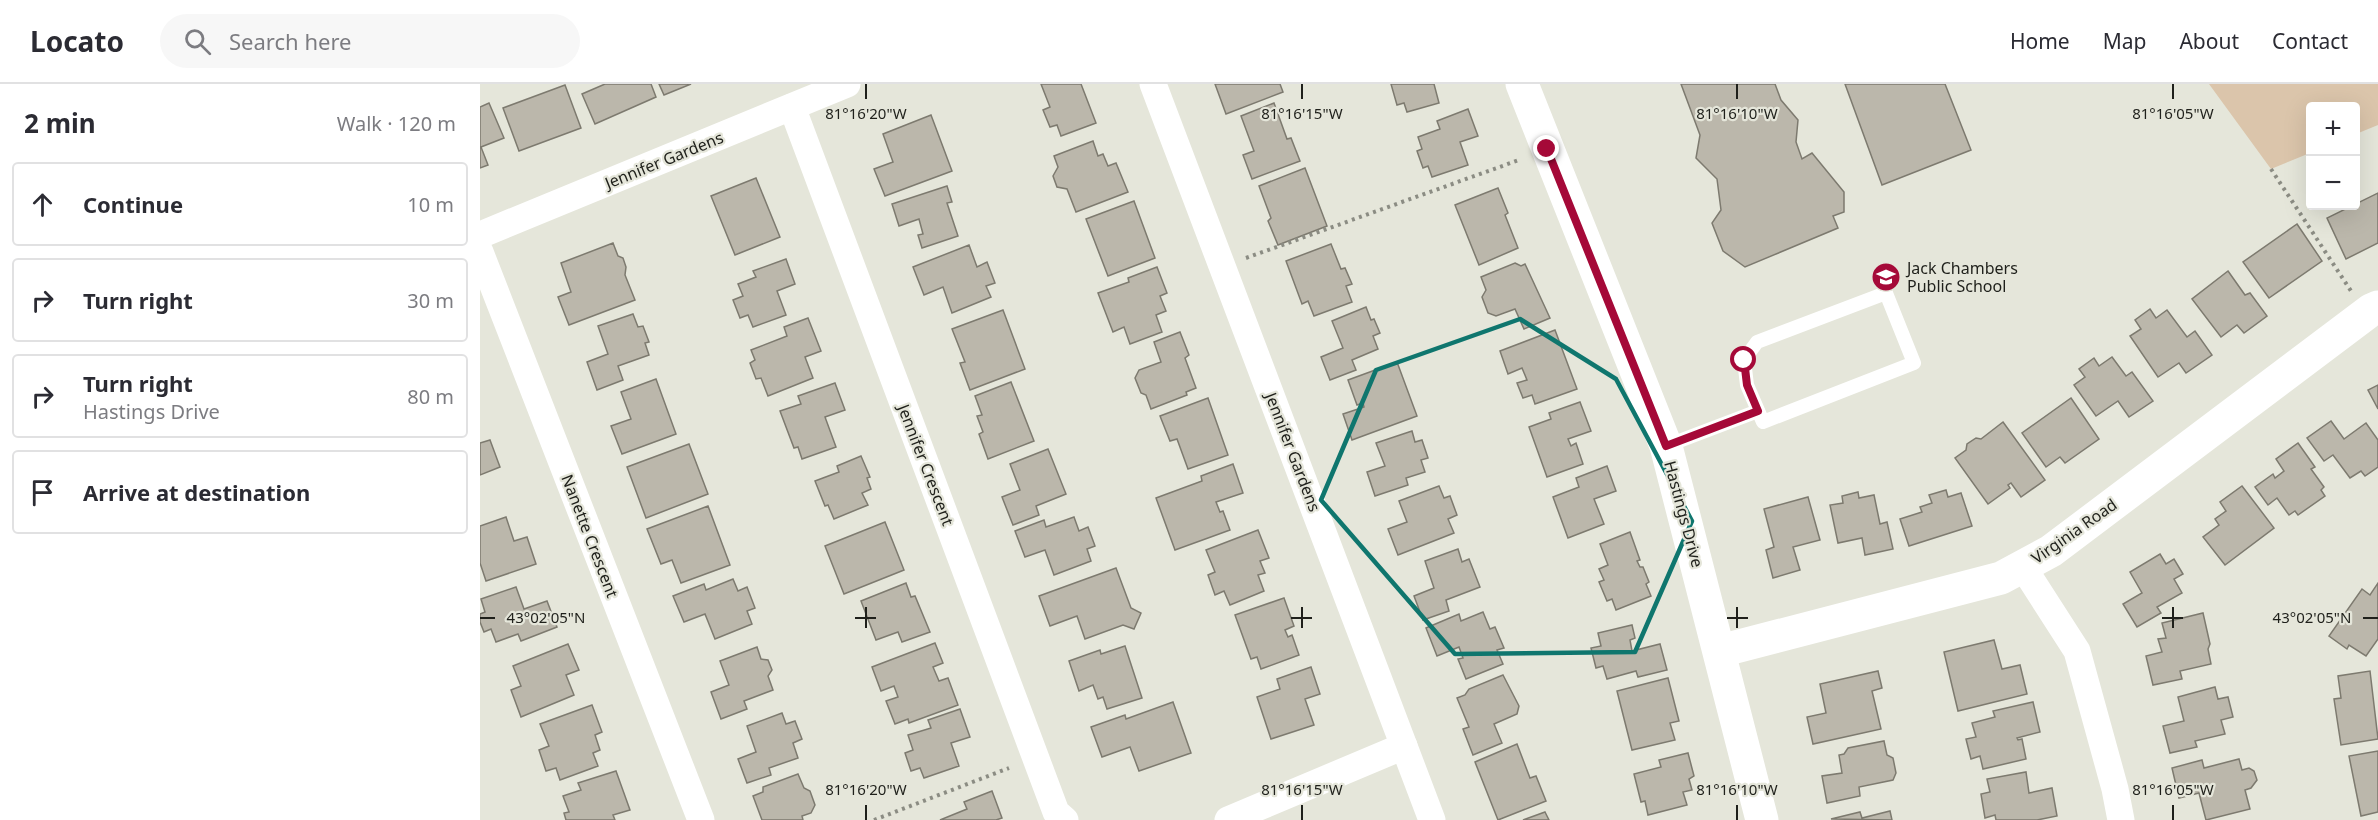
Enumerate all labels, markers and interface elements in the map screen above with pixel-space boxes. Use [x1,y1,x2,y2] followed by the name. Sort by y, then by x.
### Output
[160,14,580,68] search box
[30,22,124,60] text: Locato
[181,25,214,58] icon: search
[229,26,351,56] text: Search here
[2010,27,2070,55] text: Home
[2103,27,2146,55] text: Map
[2179,27,2239,55] text: About
[2272,27,2348,55] text: Contact
[2306,102,2360,210] map controls
[2306,102,2360,156] button: +
[825,103,907,123] text: 81°16'20"W
[1261,103,1343,123] text: 81°16'15"W
[1696,103,1778,123] text: 81°16'10"W
[2132,103,2214,123] text: 81°16'05"W
[24,105,96,141] text: 2 min
[337,110,456,137] text: Walk · 120 m
[600,126,726,195] street label: Jennifer Gardens
[1533,135,1559,161] route end
[2306,156,2360,210] button: −
[26,188,59,221] icon: ahead
[83,189,183,219] text: Continue
[407,191,454,218] text: 10 m
[1905,257,2018,297] place label: Jack Chambers Public School
[1870,261,1902,293] school or university icon: Jack Chambers Public School
[26,284,59,317] icon: right
[83,285,193,315] text: Turn right
[407,287,454,314] text: 30 m
[1730,346,1756,372] route start
[83,368,193,398] text: Turn right
[26,380,59,413] icon: right
[407,383,454,410] text: 80 m
[1259,387,1326,515] street label: Jennifer Gardens
[83,398,220,425] text: Hastings Drive
[892,399,959,529] street label: Jennifer Crescent
[1659,458,1709,570] street label: Hastings Drive
[556,471,624,601] street label: Nanette Crescent
[26,476,59,509] icon: arrive
[83,477,310,507] text: Arrive at destination
[2027,493,2121,569] street label: Virginia Road
[507,607,585,627] text: 43°02'05"N
[2273,607,2351,627] text: 43°02'05"N
[825,779,907,799] text: 81°16'20"W
[1261,779,1343,799] text: 81°16'15"W
[1696,779,1778,799] text: 81°16'10"W
[2132,779,2214,799] text: 81°16'05"W

